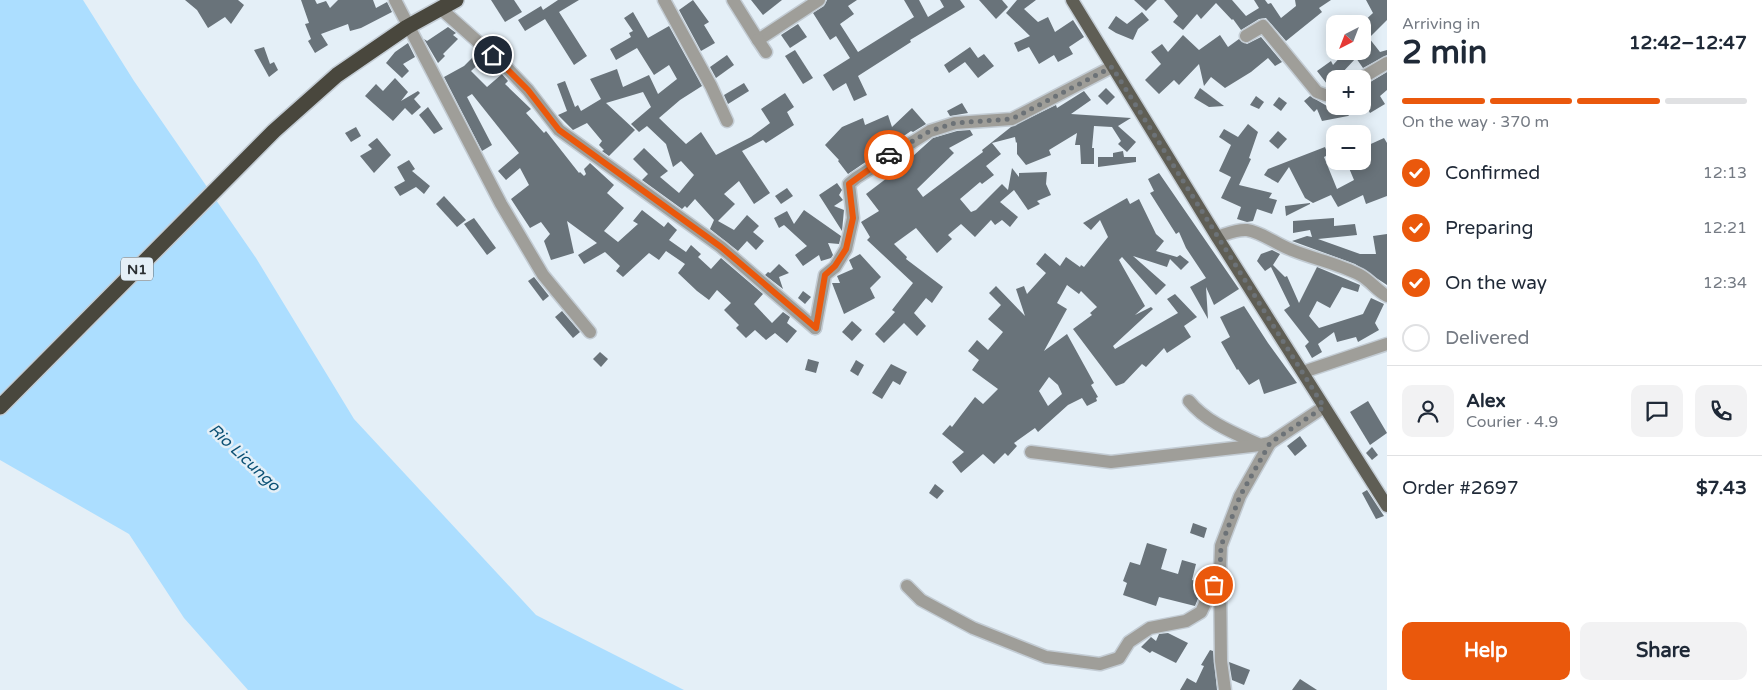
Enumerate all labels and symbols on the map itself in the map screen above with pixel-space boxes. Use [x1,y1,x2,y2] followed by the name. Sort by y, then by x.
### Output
[1326,15,1371,60] north arrow
[472,34,514,76] pin
[864,130,914,180] courier
[121,258,153,280] road number: N1
[204,420,285,497] water label: Rio Licungo
[1193,564,1235,606] pin

